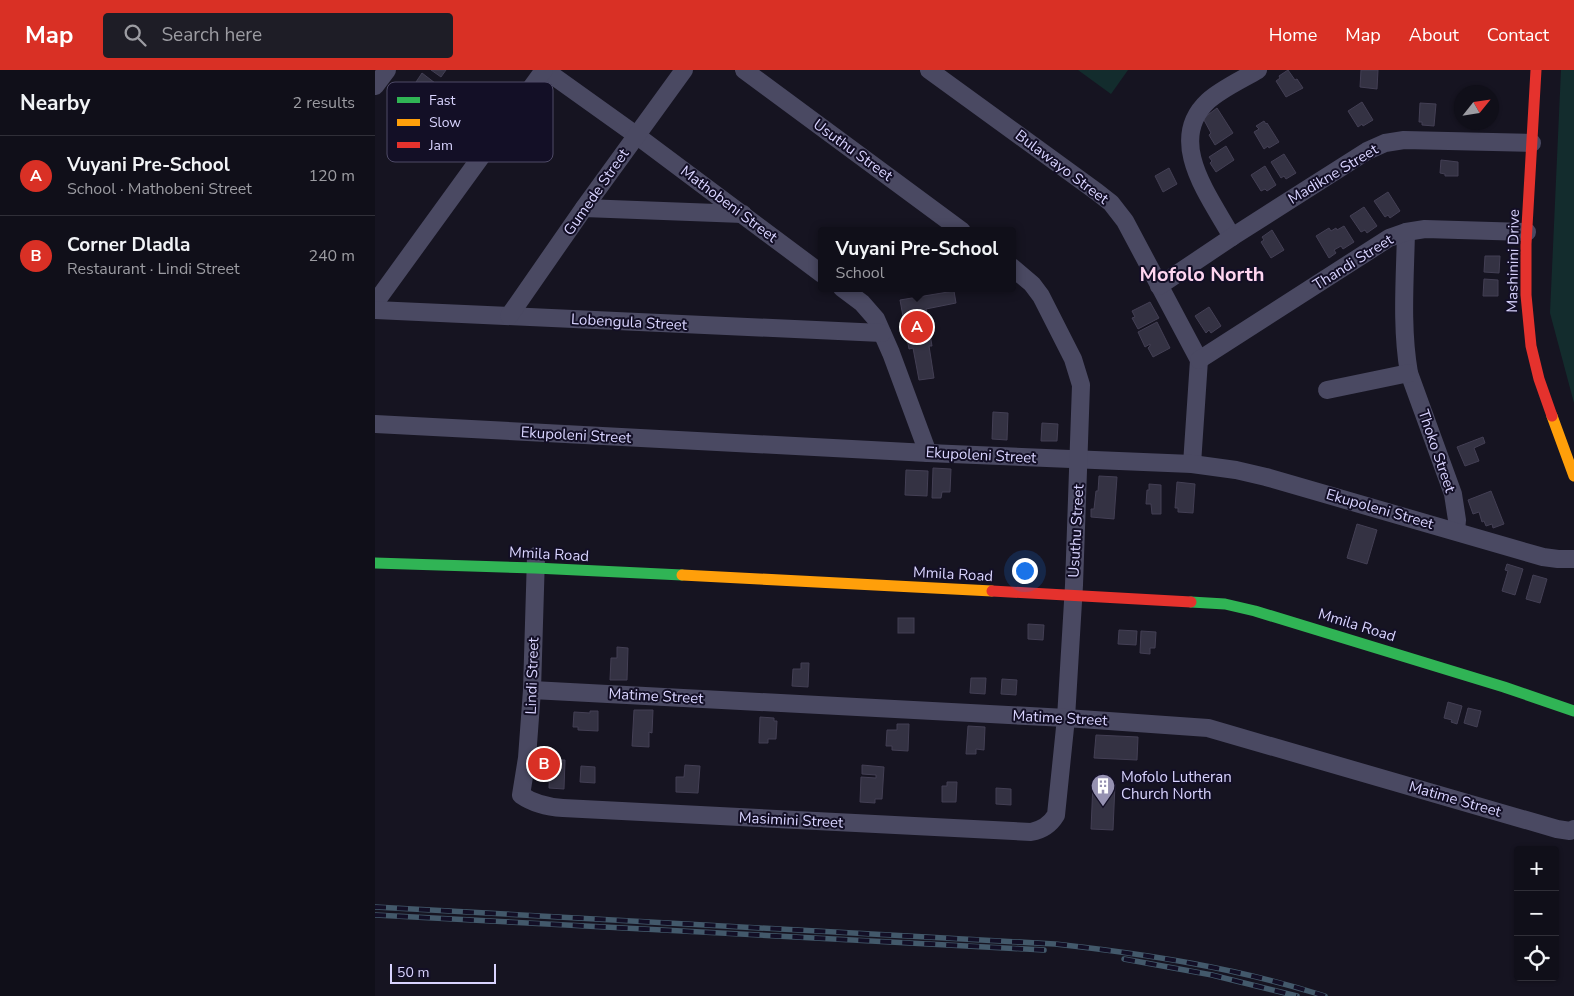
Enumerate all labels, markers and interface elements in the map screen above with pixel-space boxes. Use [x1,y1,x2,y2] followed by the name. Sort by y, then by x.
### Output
[103,13,453,58] search box
[25,19,73,51] text: Map
[121,21,149,49] icon: search
[161,22,262,48] text: Search here
[1269,23,1317,47] text: Home
[1345,23,1381,47] text: Map
[1409,23,1459,47] text: About
[1487,23,1549,47] text: Contact
[387,82,553,162] legend
[1454,85,1499,130] north arrow
[20,89,90,117] text: Nearby
[429,91,455,110] text: Fast
[293,92,355,114] text: 2 results
[429,113,461,132] text: Slow
[809,114,897,186] street label: Usuthu Street
[1011,125,1113,209] street label: Bulawayo Street
[428,136,453,155] text: Jam
[1284,139,1382,209] street label: Madikne Street
[559,144,634,239] street label: Gumede Street
[67,152,230,178] text: Vuyani Pre-School
[676,161,782,247] street label: Mathobeni Street
[30,165,42,187] text: A
[308,165,355,187] text: 120 m
[67,178,252,200] text: School · Mathobeni Street
[1502,209,1524,313] street label: Mashinini Drive
[818,227,1016,292] popup
[1309,229,1398,295] street label: Thandi Street
[67,232,190,258] text: Corner Dladla
[836,236,998,262] text: Vuyani Pre-School
[30,245,42,267] text: B
[308,245,355,267] text: 240 m
[67,258,240,280] text: Restaurant · Lindi Street
[1140,261,1264,288] district label: Mofolo North
[836,262,884,284] text: School
[901,308,933,346] pin: A
[571,309,688,335] street label: Lobengula Street
[1413,407,1461,496] street label: Thoko Street
[520,422,633,448] street label: Ekupoleni Street
[925,442,1038,468] street label: Ekupoleni Street
[1064,483,1088,578] street label: Usuthu Street
[1324,484,1437,534] street label: Ekupoleni Street
[508,542,590,566] street label: Mmila Road
[1012,558,1038,584] your location
[912,562,994,586] street label: Mmila Road
[1316,604,1398,646] street label: Mmila Road
[521,636,543,715] street label: Lindi Street
[608,684,705,709] street label: Matime Street
[1012,706,1109,731] street label: Matime Street
[528,745,560,783] pin: B
[1121,767,1232,804] place label: Mofolo Lutheran Church North
[1090,773,1116,807] building icon: Mofolo Lutheran Church North
[1407,776,1504,822] street label: Matime Street
[738,807,844,833] street label: Masimini Street
[1514,846,1559,981] map controls
[1514,846,1559,891] button: +
[1514,891,1559,936] button: −
[1514,936,1559,981] button: locate
[390,961,496,984] scale bar
[397,963,429,982] text: 50 m

